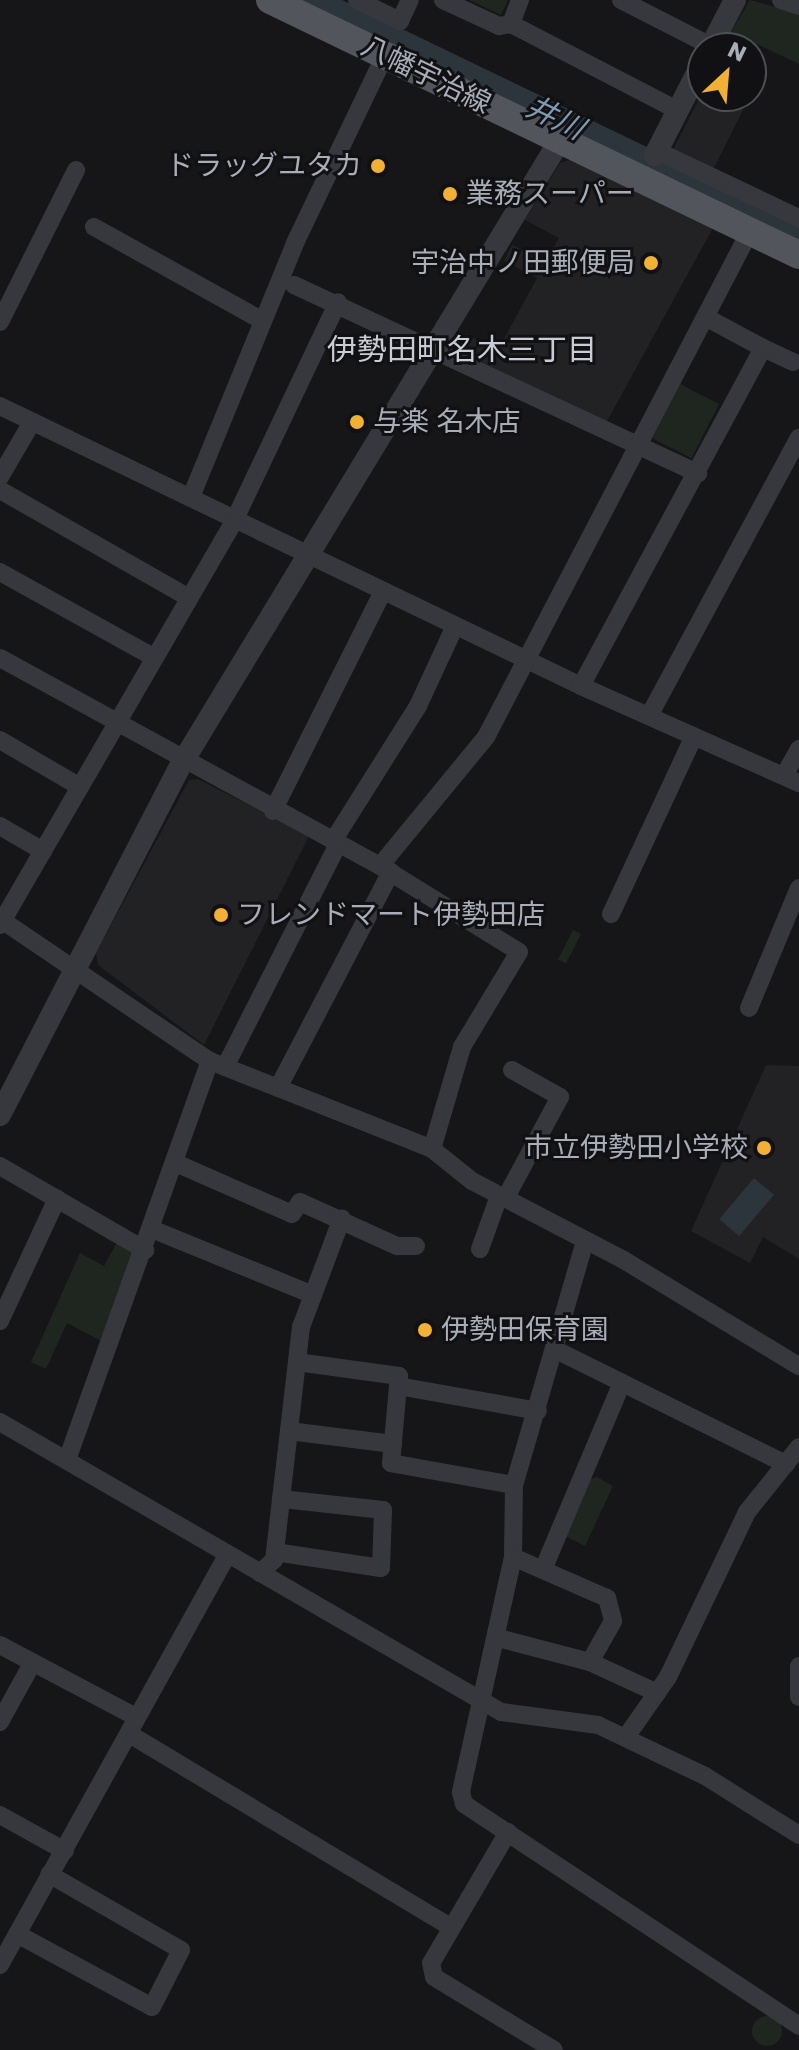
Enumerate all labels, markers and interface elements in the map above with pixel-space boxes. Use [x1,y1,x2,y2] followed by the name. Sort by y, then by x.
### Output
[356,29,496,121] street label: 八幡宇治線
[687,32,767,112] north arrow
[723,34,751,69] text: N
[520,89,590,147] water label: 井川
[166,149,362,183] place label: ドラッグユタカ
[369,157,387,175] marker: ドラッグユタカ
[466,177,634,211] place label: 業務スーパー
[441,185,459,203] marker: 業務スーパー
[411,246,635,280] place label: 宇治中ノ田郵便局
[642,254,660,272] marker: 宇治中ノ田郵便局
[327,332,597,368] district label: 伊勢田町名木三丁目
[373,405,520,439] place label: 与楽 名木店
[348,413,366,431] marker: 与楽 名木店
[237,898,545,932] place label: フレンドマート伊勢田店
[212,906,230,924] marker: フレンドマート伊勢田店
[524,1131,748,1165] place label: 市立伊勢田小学校
[755,1139,773,1157] marker: 市立伊勢田小学校
[441,1313,609,1347] place label: 伊勢田保育園
[416,1321,434,1339] marker: 伊勢田保育園

